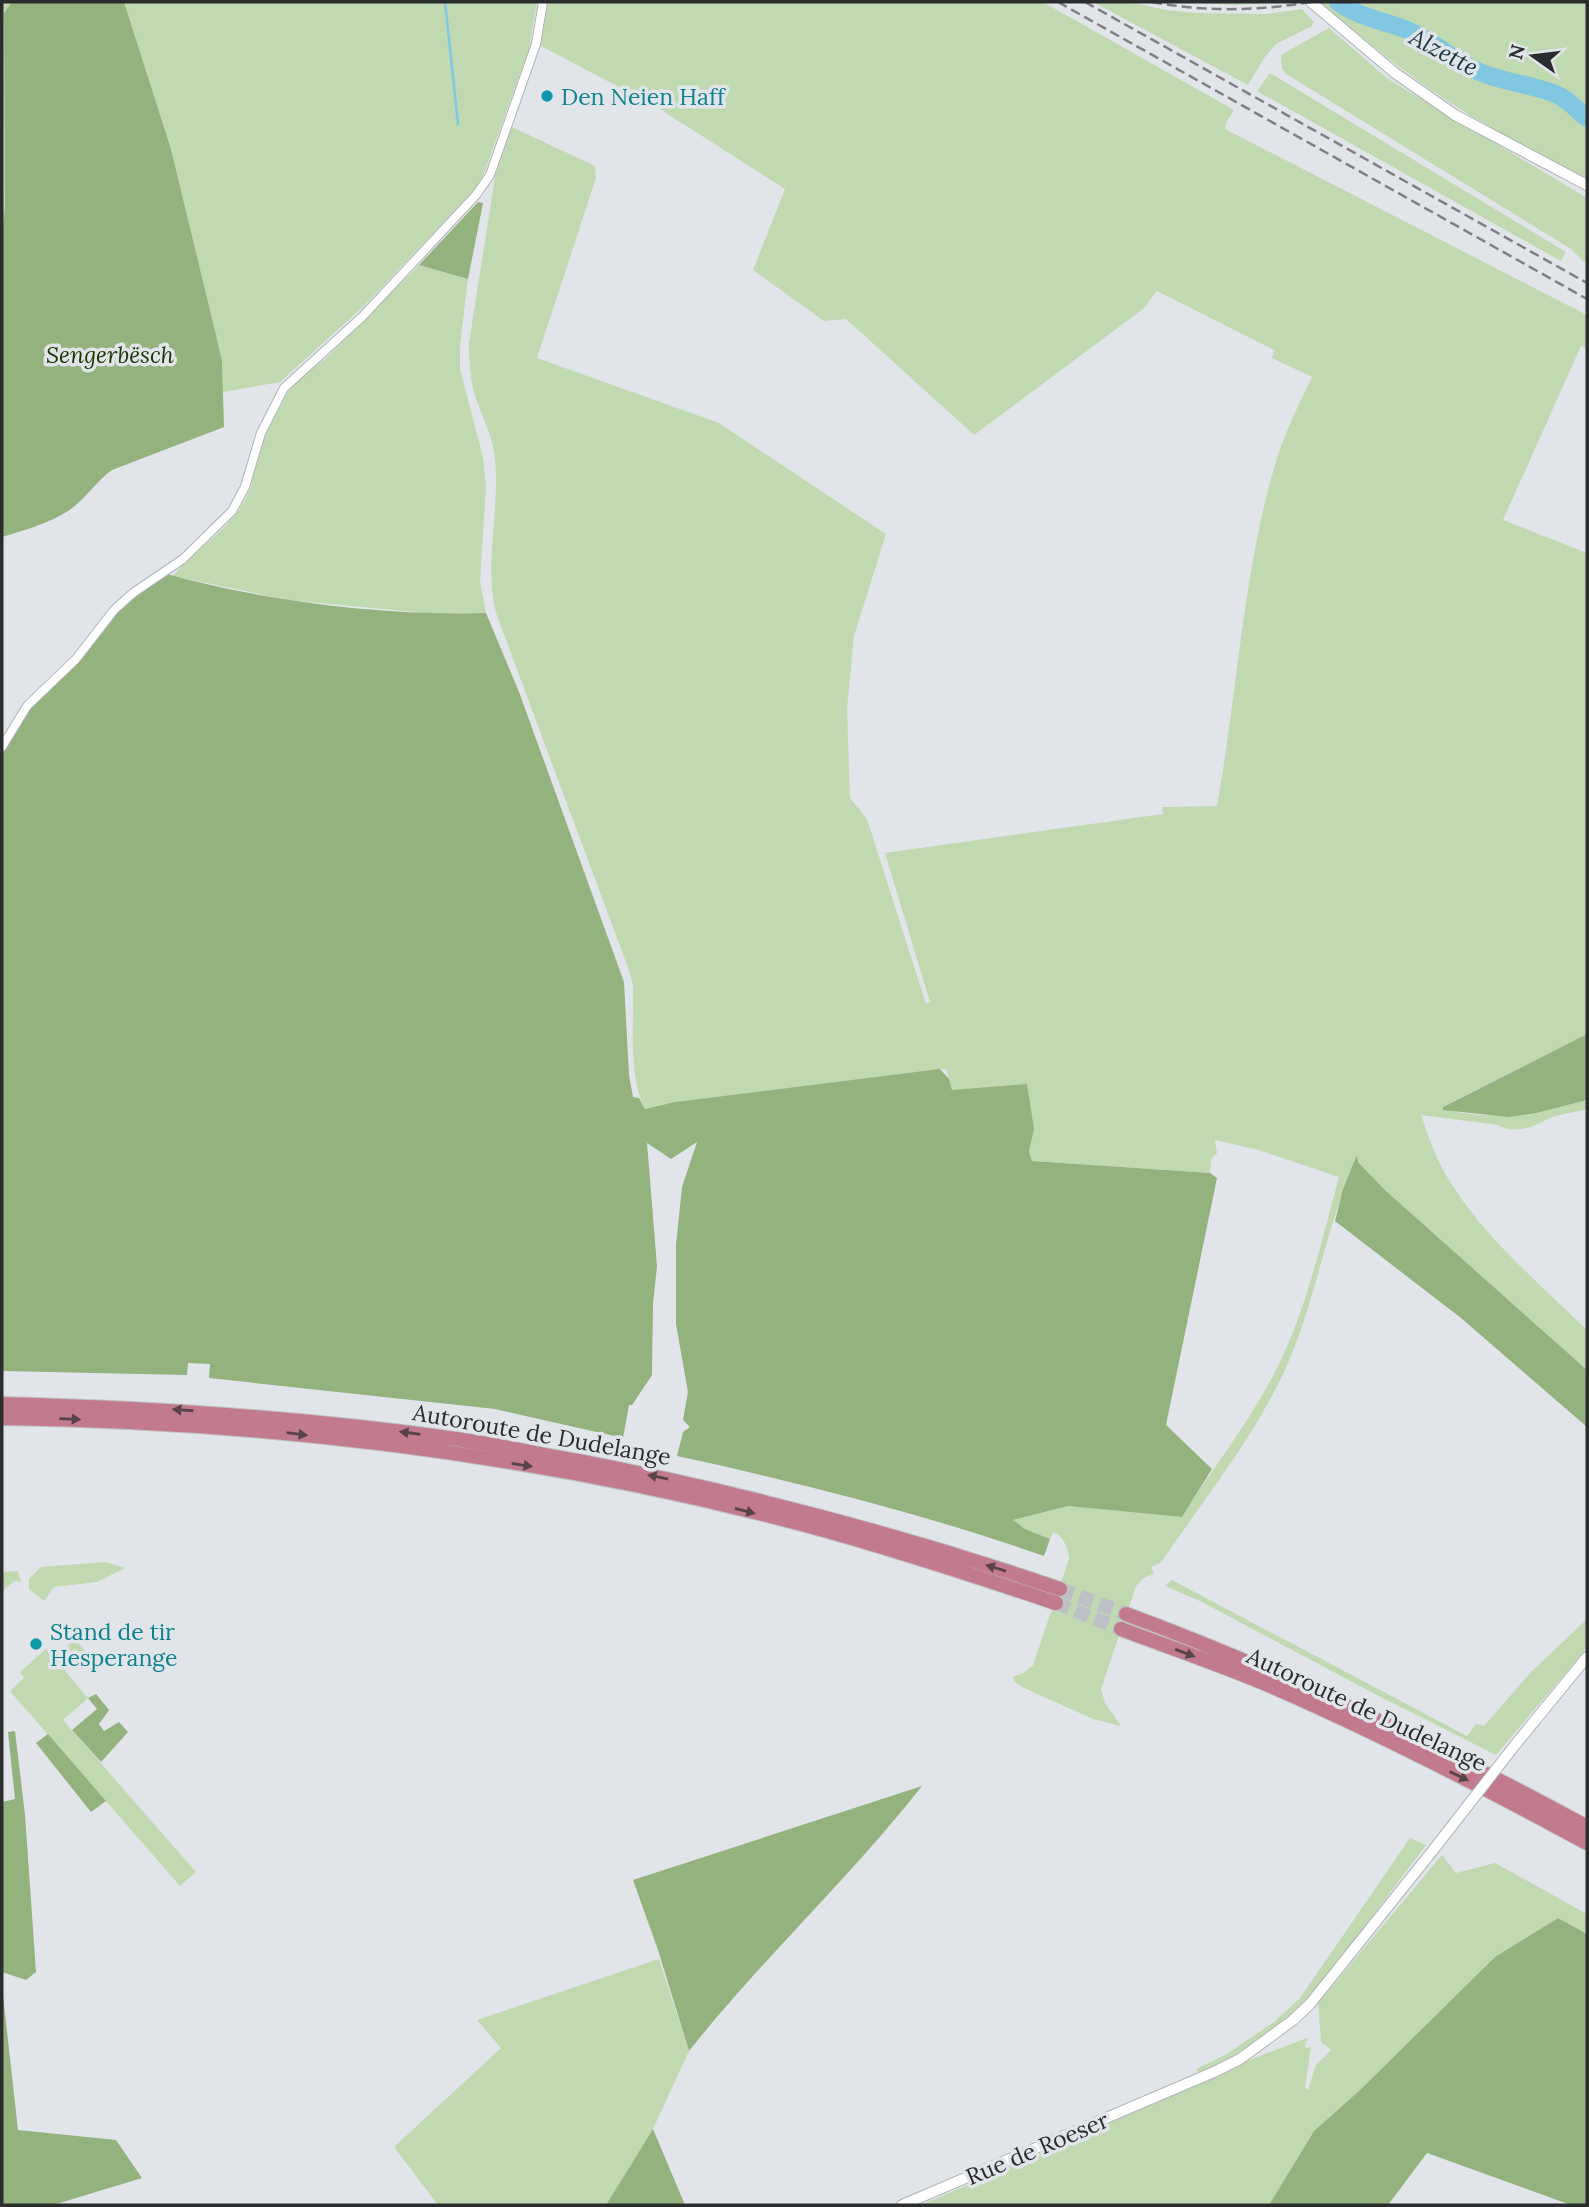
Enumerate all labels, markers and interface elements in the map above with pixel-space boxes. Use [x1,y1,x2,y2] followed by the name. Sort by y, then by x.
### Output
[1403,21,1484,83] water label: Alzette
[1498,21,1568,91] north arrow
[1503,42,1530,62] text: N
[561,82,727,111] place label: Den Neien Haff
[539,88,555,104] marker: Den Neien Haff
[46,340,174,369] park label: Sengerbësch
[410,1397,673,1471] street label: Autoroute de Dudelange
[172,1404,194,1415] one-way arrow
[59,1414,81,1425] one-way arrow
[398,1428,420,1439] one-way arrow
[286,1429,308,1440] one-way arrow
[511,1460,533,1471] one-way arrow
[647,1471,669,1482] one-way arrow
[734,1506,756,1517] one-way arrow
[985,1562,1006,1572] one-way arrow
[50,1617,177,1672] place label: Stand de tir Hesperange
[28,1636,44,1652] marker: Stand de tir Hesperange
[1242,1640,1492,1777] street label: Autoroute de Dudelange
[1174,1648,1195,1659] one-way arrow
[1449,1770,1469,1781] one-way arrow
[961,2105,1113,2191] street label: Rue de Roeser

